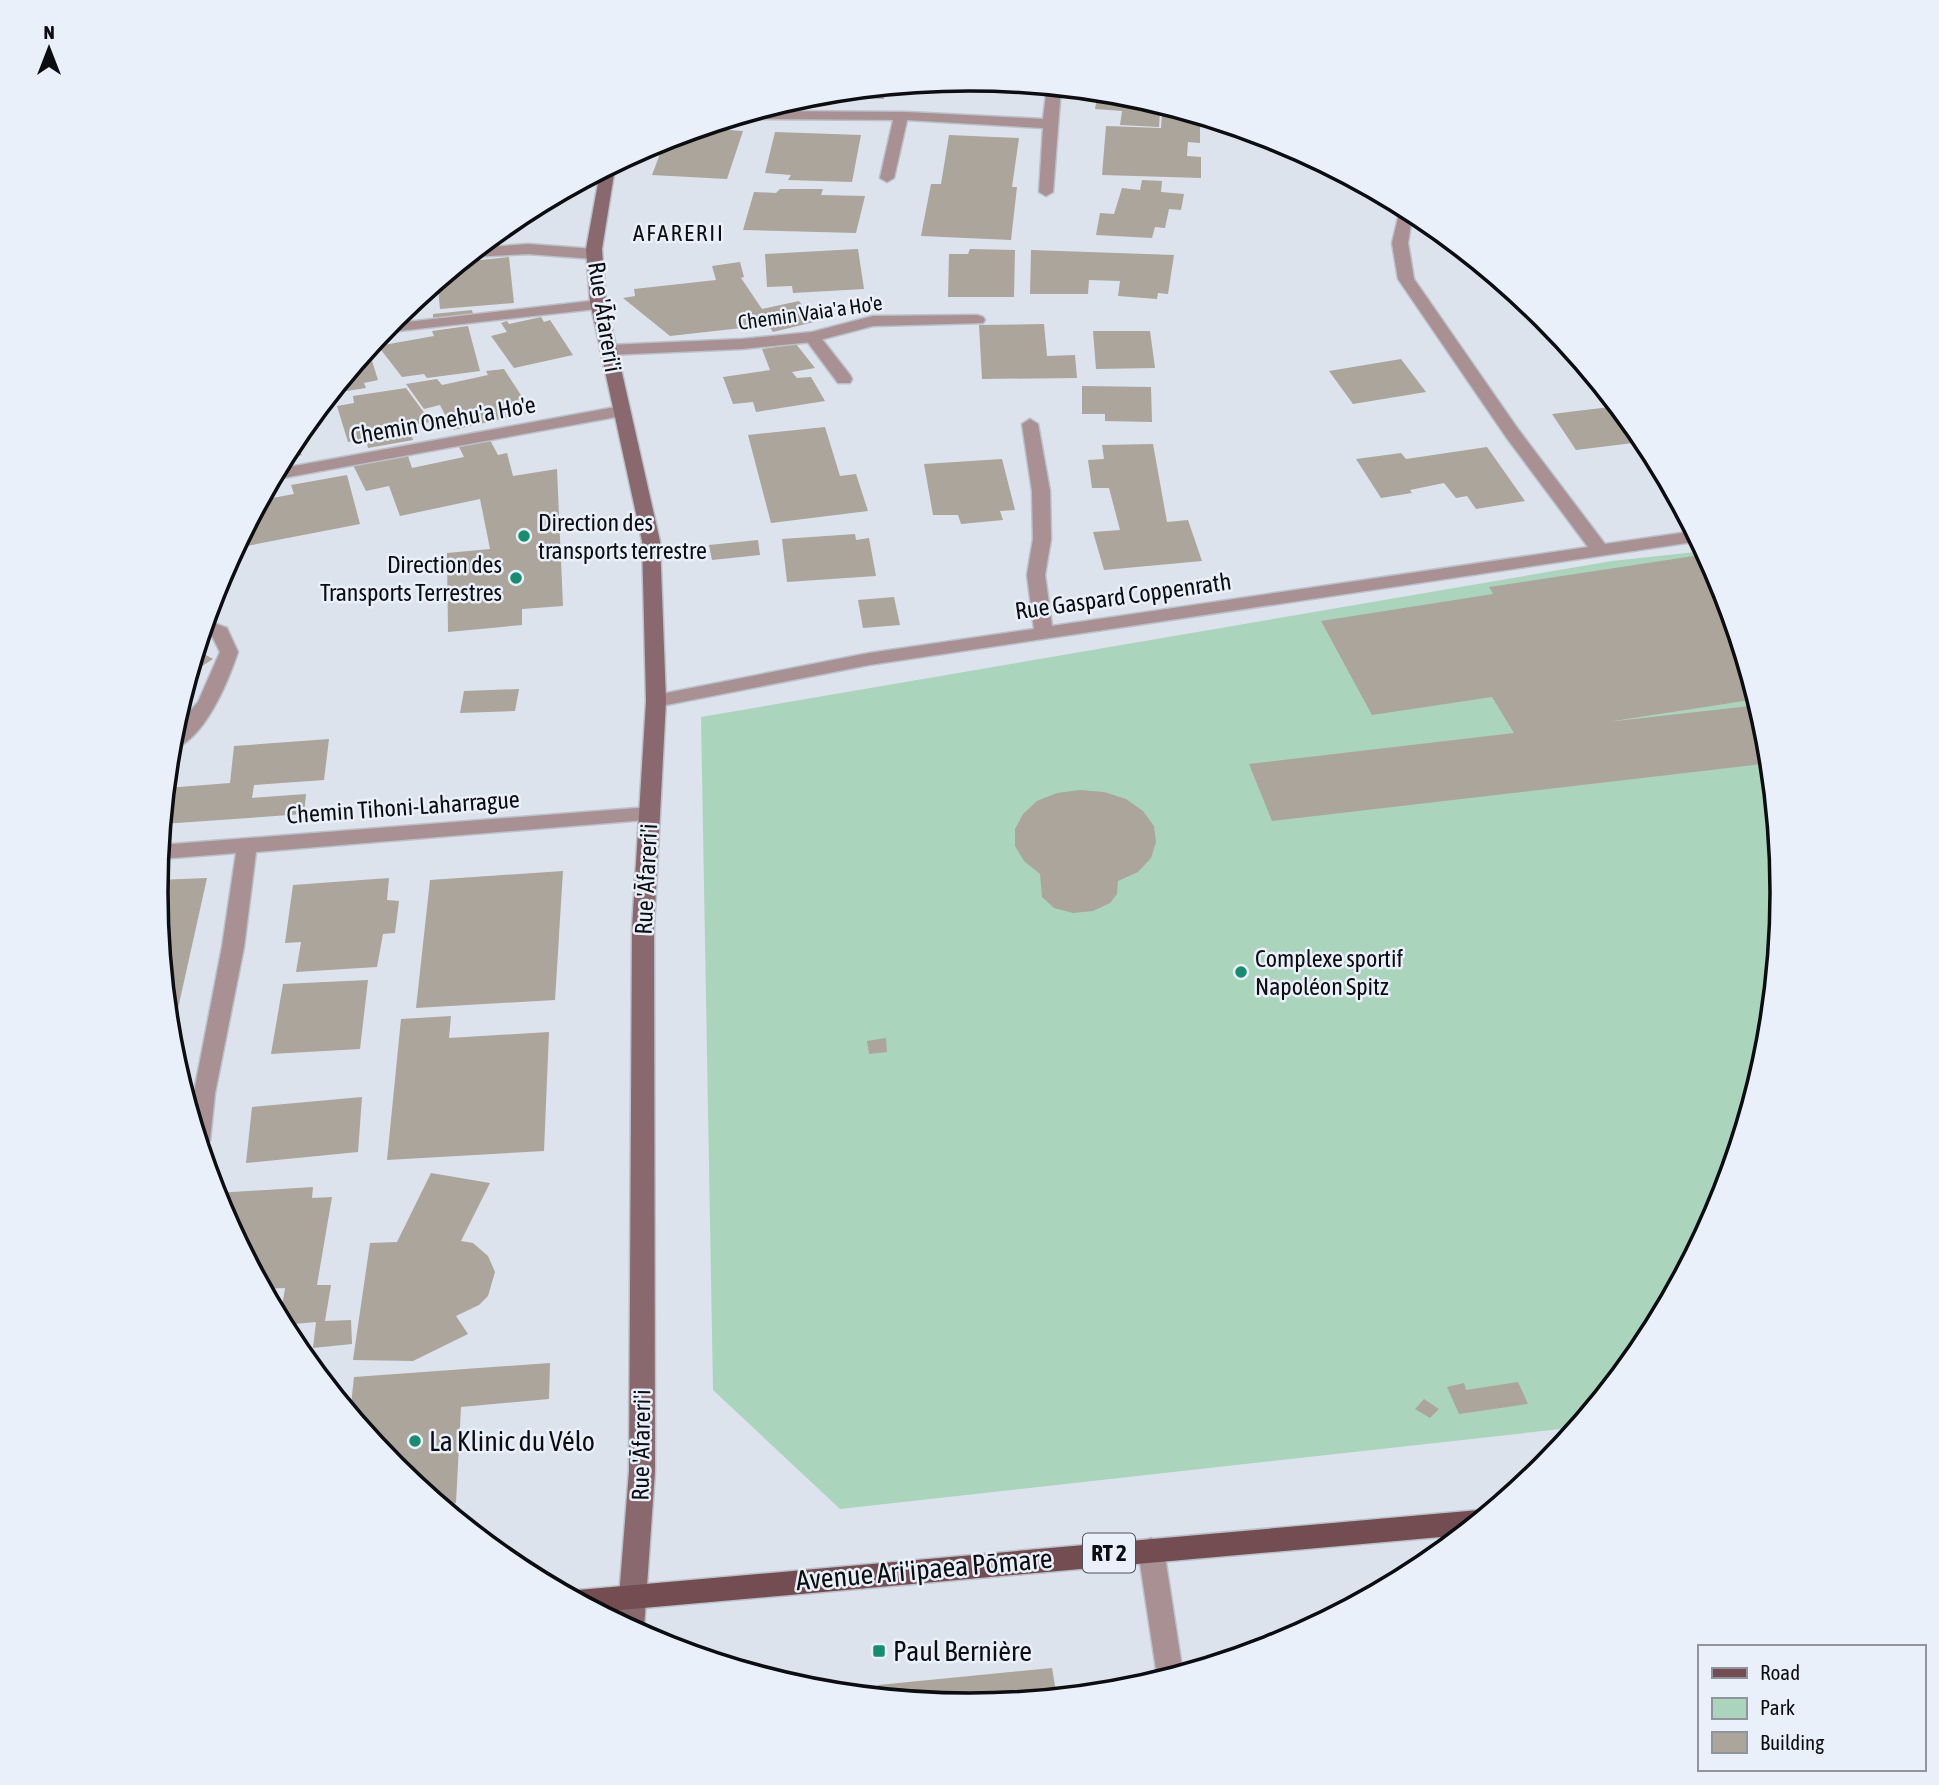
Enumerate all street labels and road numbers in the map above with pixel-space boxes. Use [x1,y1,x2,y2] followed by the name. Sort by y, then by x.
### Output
[583,260,627,374] street label: Rue 'Āfareri'i
[736,290,884,334] street label: Chemin Vaia'a Ho'e
[348,390,538,450] street label: Chemin Onehu'a Ho'e
[1013,567,1233,625] street label: Rue Gaspard Coppenrath
[286,785,520,829] street label: Chemin Tihoni-Laharrague
[630,823,662,935] street label: Rue 'Āfareri'i
[627,1389,655,1501] street label: Rue 'Āfareri'i
[1083,1534,1135,1572] road number: RT 2
[794,1542,1054,1596] street label: Avenue Ari'ipaea Pōmare

